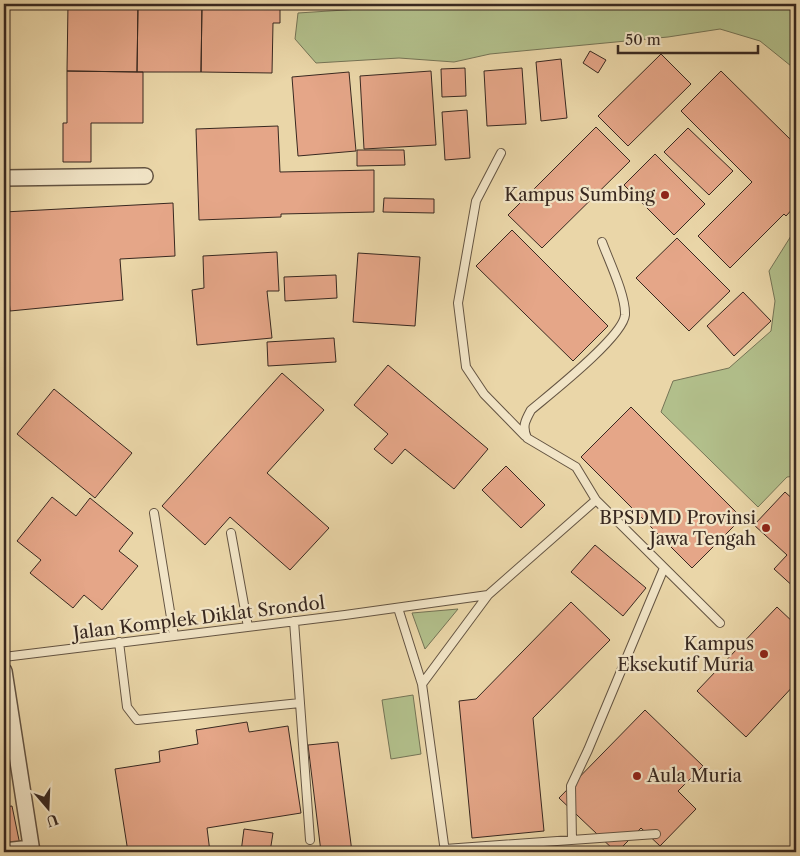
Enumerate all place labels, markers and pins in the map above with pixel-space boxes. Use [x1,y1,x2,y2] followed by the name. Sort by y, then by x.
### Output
[504,184,655,206] place label: Kampus Sumbing
[659,189,671,201] marker: Kampus Sumbing
[599,507,757,550] place label: BPSDMD Provinsi Jawa Tengah
[760,522,772,534] marker: BPSDMD Provinsi Jawa Tengah
[617,633,754,676] place label: Kampus Eksekutif Muria
[758,648,770,660] marker: Kampus Eksekutif Muria
[646,765,743,787] place label: Aula Muria
[631,770,643,782] marker: Aula Muria

